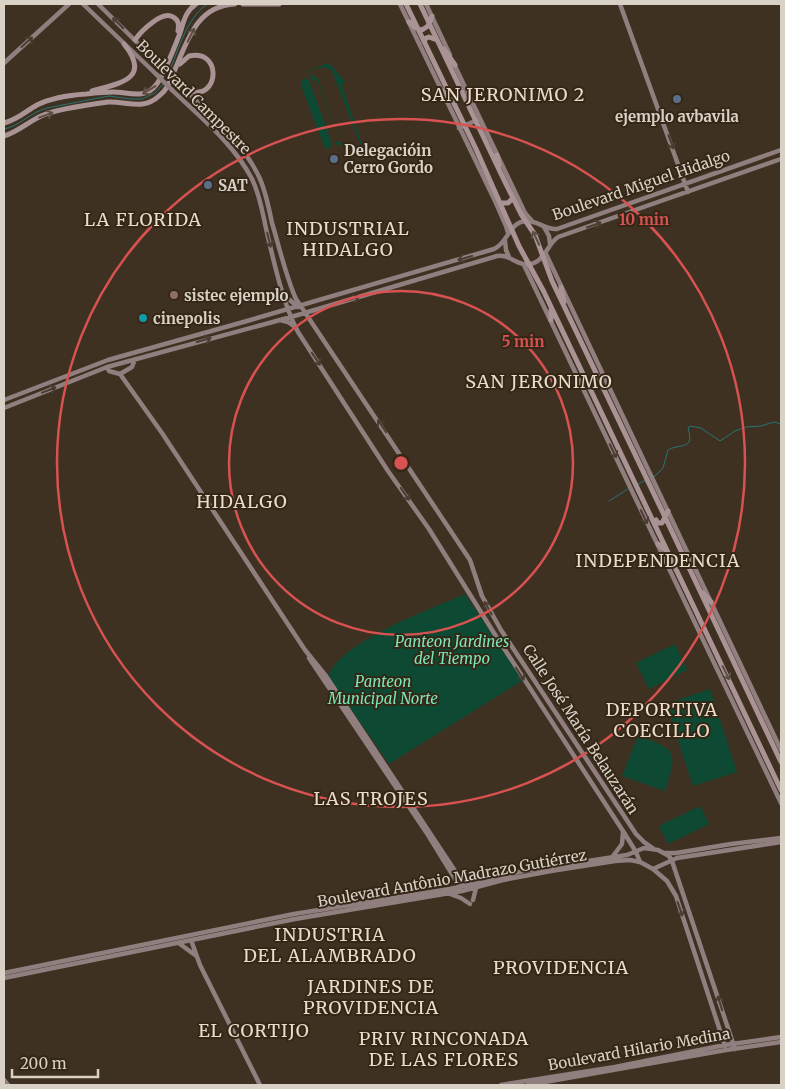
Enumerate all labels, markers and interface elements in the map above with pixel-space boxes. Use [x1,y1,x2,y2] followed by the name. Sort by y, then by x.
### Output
[111,17,124,29] one-way arrow
[187,28,196,43] one-way arrow
[21,36,34,48] one-way arrow
[133,36,255,158] street label: Boulevard Campestre
[421,83,585,106] district label: SAN JERONIMO 2
[141,85,156,95] one-way arrow
[671,93,683,105] marker: ejemplo avbavila
[615,107,740,126] place label: ejemplo avbavila
[37,110,53,119] one-way arrow
[667,134,676,150] one-way arrow
[344,141,433,177] place label: Delegacióin Cerro Gordo
[550,146,733,224] street label: Boulevard Miguel Hidalgo
[328,153,340,165] marker: Delegacióin Cerro Gordo
[218,176,248,195] place label: SAT
[202,179,214,191] marker: SAT
[84,208,202,231] district label: LA FLORIDA
[619,210,669,229] text: 10 min
[286,217,410,261] district label: INDUSTRIAL HIDALGO
[586,219,602,229] one-way arrow
[265,231,274,247] one-way arrow
[531,231,540,246] one-way arrow
[457,253,473,263] one-way arrow
[184,286,289,305] place label: sistec ejemplo
[168,289,180,301] marker: sistec ejemplo
[343,293,359,303] one-way arrow
[153,309,221,328] place label: cinepolis
[137,312,149,324] marker: cinepolis
[502,332,544,351] text: 5 min
[195,335,211,345] one-way arrow
[311,351,321,365] one-way arrow
[465,370,613,393] district label: SAN JERONIMO
[41,385,56,394] one-way arrow
[377,420,387,434] one-way arrow
[608,443,618,458] one-way arrow
[392,454,410,472] centre of rings
[400,487,410,501] one-way arrow
[196,490,288,513] district label: HIDALGO
[639,509,649,524] one-way arrow
[575,549,741,572] district label: INDEPENDENCIA
[483,600,493,615] one-way arrow
[395,632,509,668] park label: Panteon Jardines del Tiempo
[519,640,643,818] street label: Calle José María Belauzarán
[721,666,731,681] one-way arrow
[515,667,526,681] one-way arrow
[327,672,438,708] park label: Panteon Municipal Norte
[606,698,718,742] district label: DEPORTIVA COECILLO
[313,787,429,810] district label: LAS TROJES
[316,845,588,911] street label: Boulevard Antônio Madrazo Gutiérrez
[676,900,685,916] one-way arrow
[243,923,417,967] district label: INDUSTRIA DEL ALAMBRADO
[493,956,629,979] district label: PROVIDENCIA
[303,975,439,1019] district label: JARDINES DE PROVIDENCIA
[714,995,724,1011] one-way arrow
[198,1019,310,1042] district label: EL CORTIJO
[546,1024,732,1074] street label: Boulevard Hilario Medina
[359,1027,529,1071] district label: PRIV RINCONADA DE LAS FLORES
[12,1046,99,1078] scale bar
[20,1054,67,1073] text: 200 m

